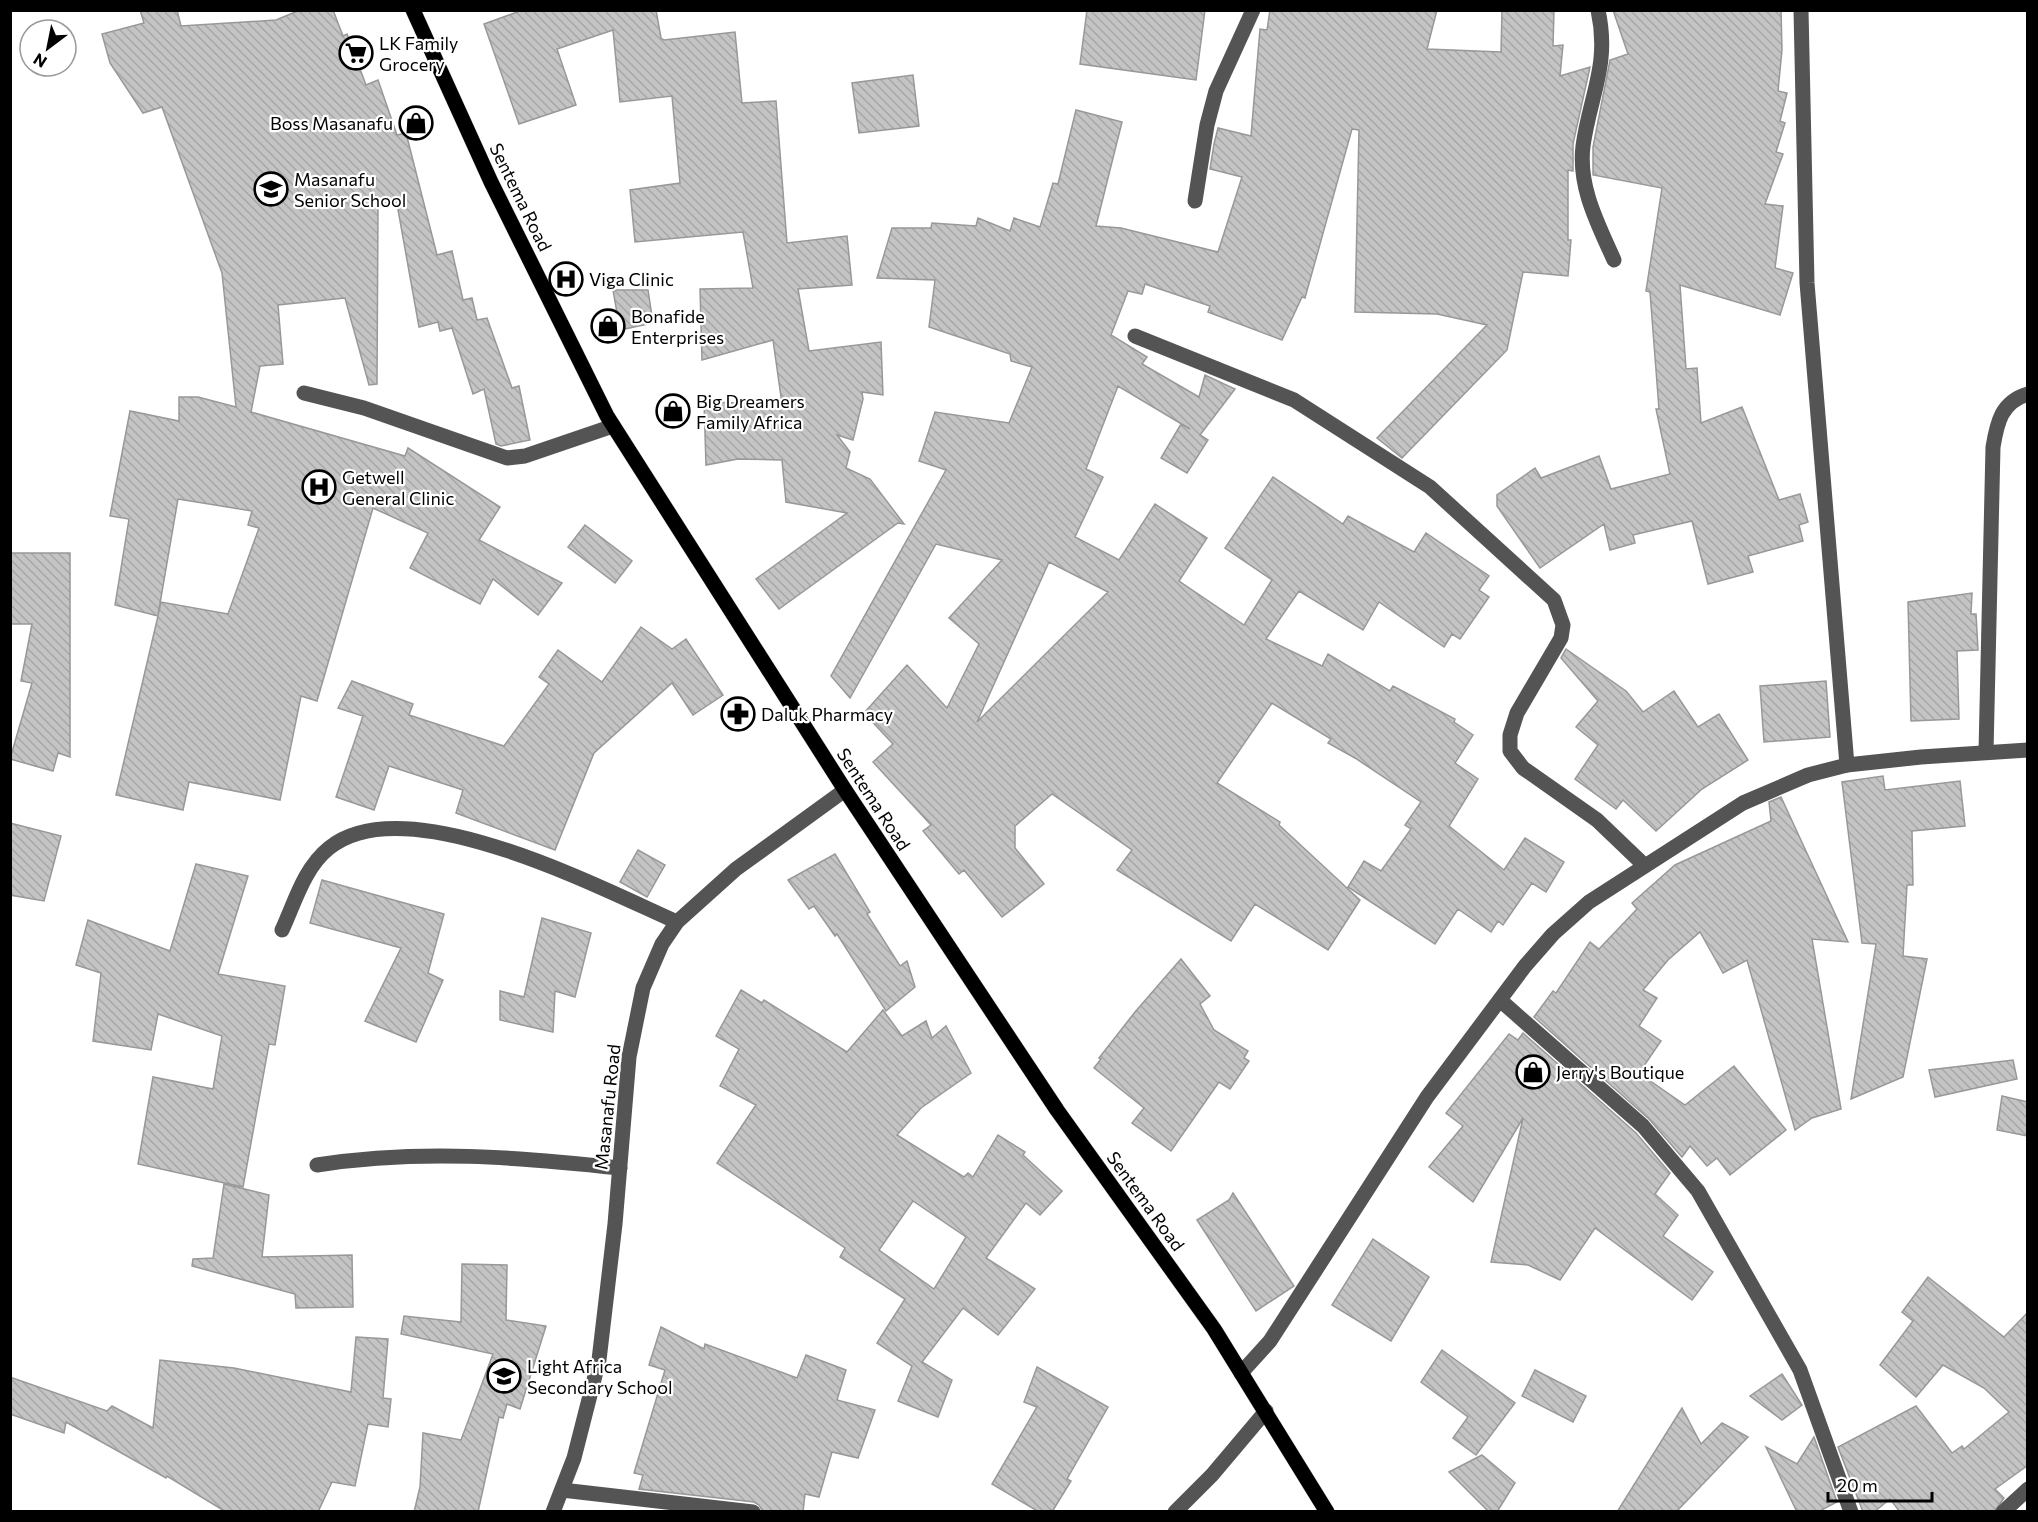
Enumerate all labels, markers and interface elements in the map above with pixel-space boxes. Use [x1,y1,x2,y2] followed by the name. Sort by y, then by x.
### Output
[18,18,78,78] north arrow
[379,32,458,75] place label: LK Family Grocery
[338,35,374,71] supermarket icon: LK Family Grocery
[30,50,50,72] text: N
[398,105,434,141] shop icon: Boss Masanafu
[270,112,393,134] place label: Boss Masanafu
[485,139,557,255] street label: Sentema Road
[294,168,406,211] place label: Masanafu Senior School
[253,171,289,207] school or university icon: Masanafu Senior School
[548,261,584,297] hospital icon: Viga Clinic
[589,268,674,290] place label: Viga Clinic
[631,305,724,348] place label: Bonafide Enterprises
[590,308,626,344] shop icon: Bonafide Enterprises
[696,390,805,433] place label: Big Dreamers Family Africa
[655,393,691,429] shop icon: Big Dreamers Family Africa
[342,466,454,509] place label: Getwell General Clinic
[301,469,337,505] hospital icon: Getwell General Clinic
[720,696,756,732] pharmacy icon: Daluk Pharmacy
[761,703,893,725] place label: Daluk Pharmacy
[833,744,915,854] street label: Sentema Road
[589,1043,625,1171] street label: Masanafu Road
[1515,1054,1551,1090] shop icon: Jerry's Boutique
[1556,1061,1684,1083] place label: Jerry's Boutique
[1103,1147,1189,1255] street label: Sentema Road
[527,1355,673,1398] place label: Light Africa Secondary School
[486,1358,522,1394] school or university icon: Light Africa Secondary School
[1828,1465,1932,1503] scale bar
[1837,1474,1878,1496] text: 20 m

